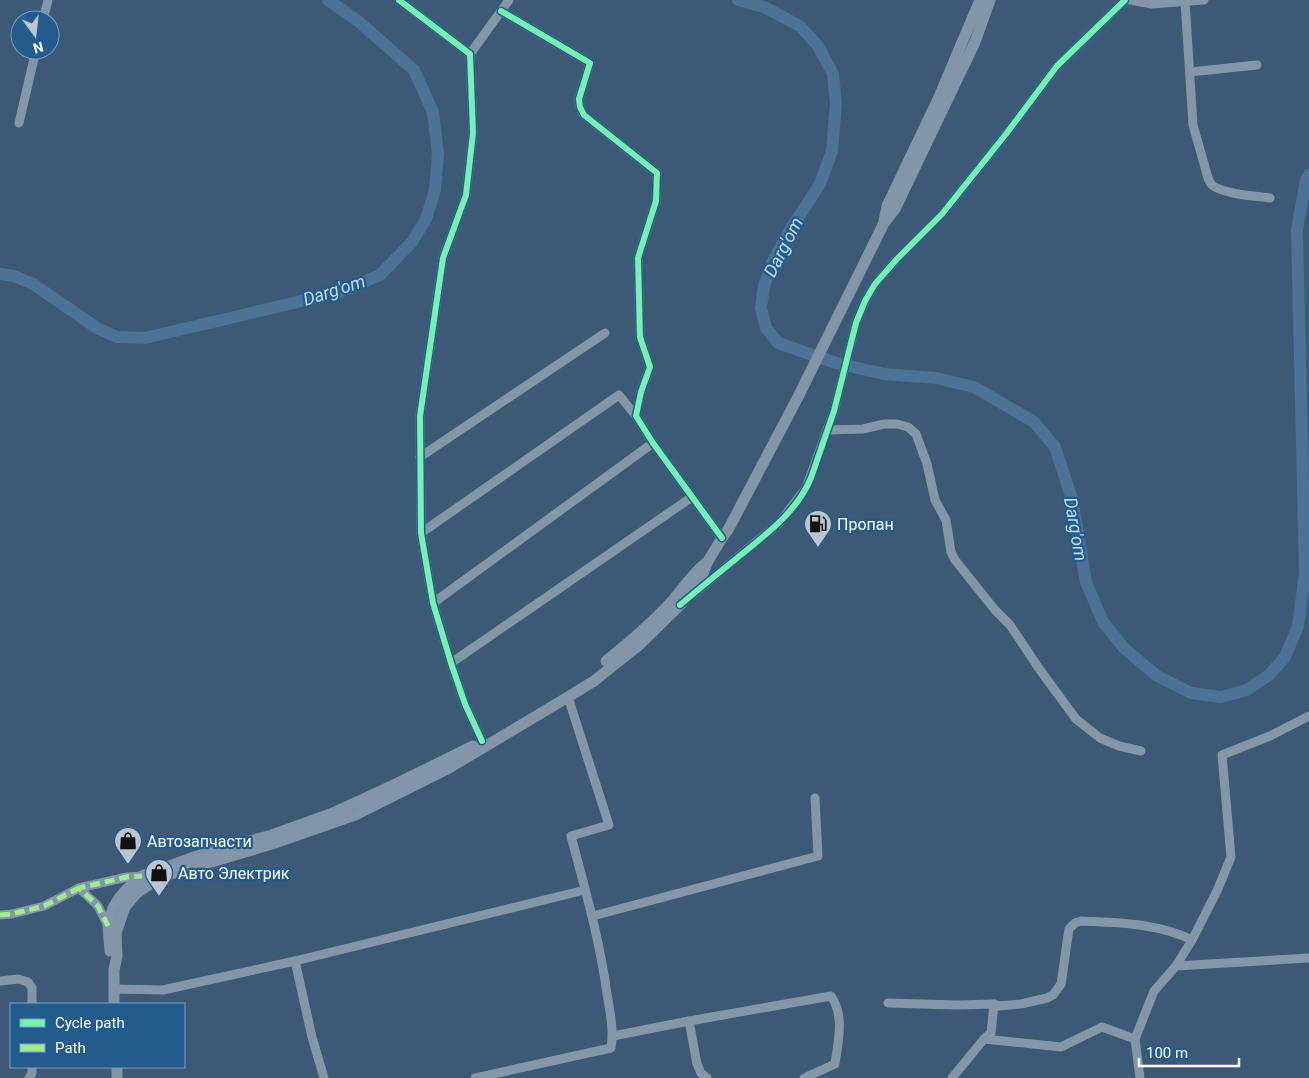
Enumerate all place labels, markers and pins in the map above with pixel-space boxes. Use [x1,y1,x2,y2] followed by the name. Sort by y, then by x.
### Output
[803,509,833,548] fuel station icon: Пропан
[837,515,894,534] place label: Пропан
[113,826,143,865] shop icon: Автозапчасти
[147,832,252,851] place label: Автозапчасти
[144,858,174,897] shop icon: Авто Электрик
[178,864,290,883] place label: Авто Электрик

